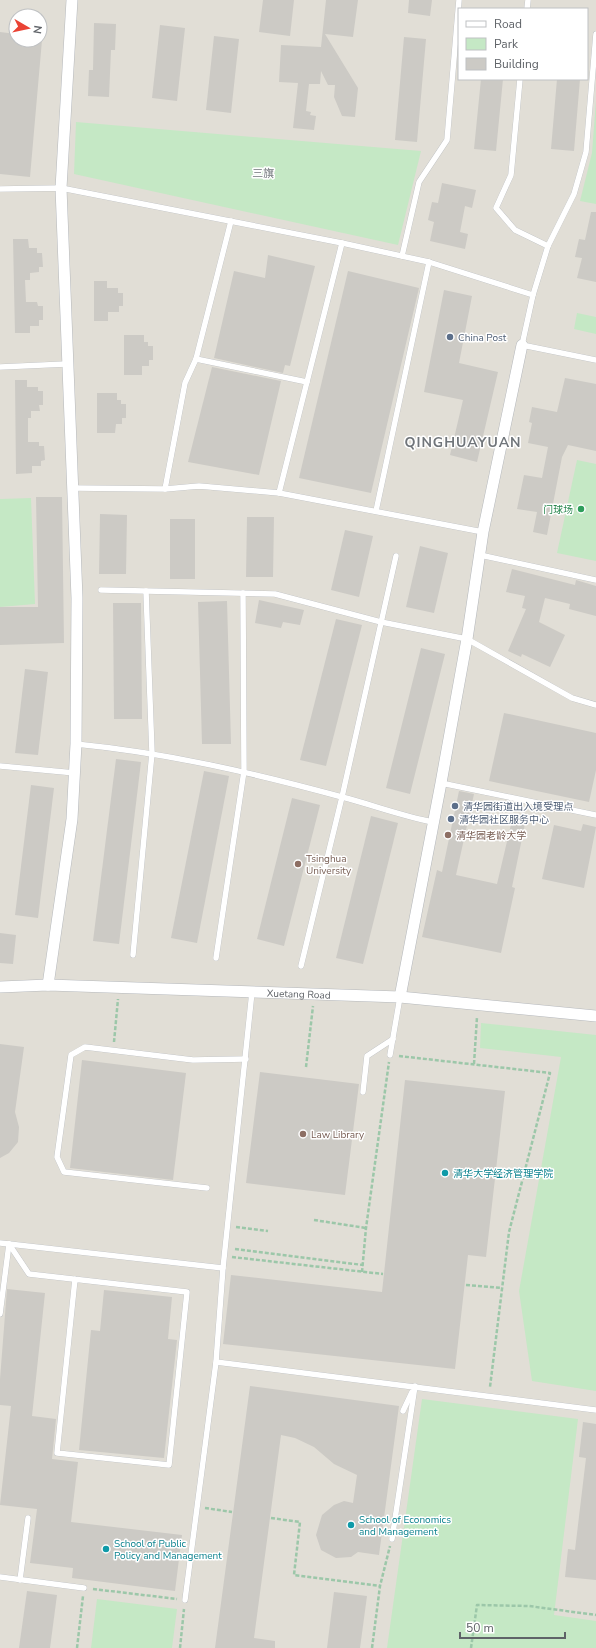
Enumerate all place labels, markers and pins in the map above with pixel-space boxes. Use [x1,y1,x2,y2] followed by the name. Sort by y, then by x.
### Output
[458,331,507,345] place label: China Post
[445,332,455,342] marker: China Post
[543,503,573,517] place label: 门球场
[576,504,586,514] marker: 门球场
[463,800,573,814] place label: 清华园街道出入境受理点
[450,801,460,811] marker: 清华园街道出入境受理点
[459,813,549,827] place label: 清华园社区服务中心
[446,814,456,824] marker: 清华园社区服务中心
[456,829,526,843] place label: 清华园老龄大学
[443,830,453,840] marker: 清华园老龄大学
[306,852,352,878] place label: Tsinghua University
[293,859,303,869] marker: Tsinghua University
[311,1128,365,1142] place label: Law Library
[298,1129,308,1139] marker: Law Library
[453,1167,553,1181] place label: 清华大学经济管理学院
[440,1168,450,1178] marker: 清华大学经济管理学院
[359,1513,451,1539] place label: School of Economics and Management
[346,1520,356,1530] marker: School of Economics and Management
[114,1537,222,1563] place label: School of Public Policy and Management
[101,1544,111,1554] marker: School of Public Policy and Management

